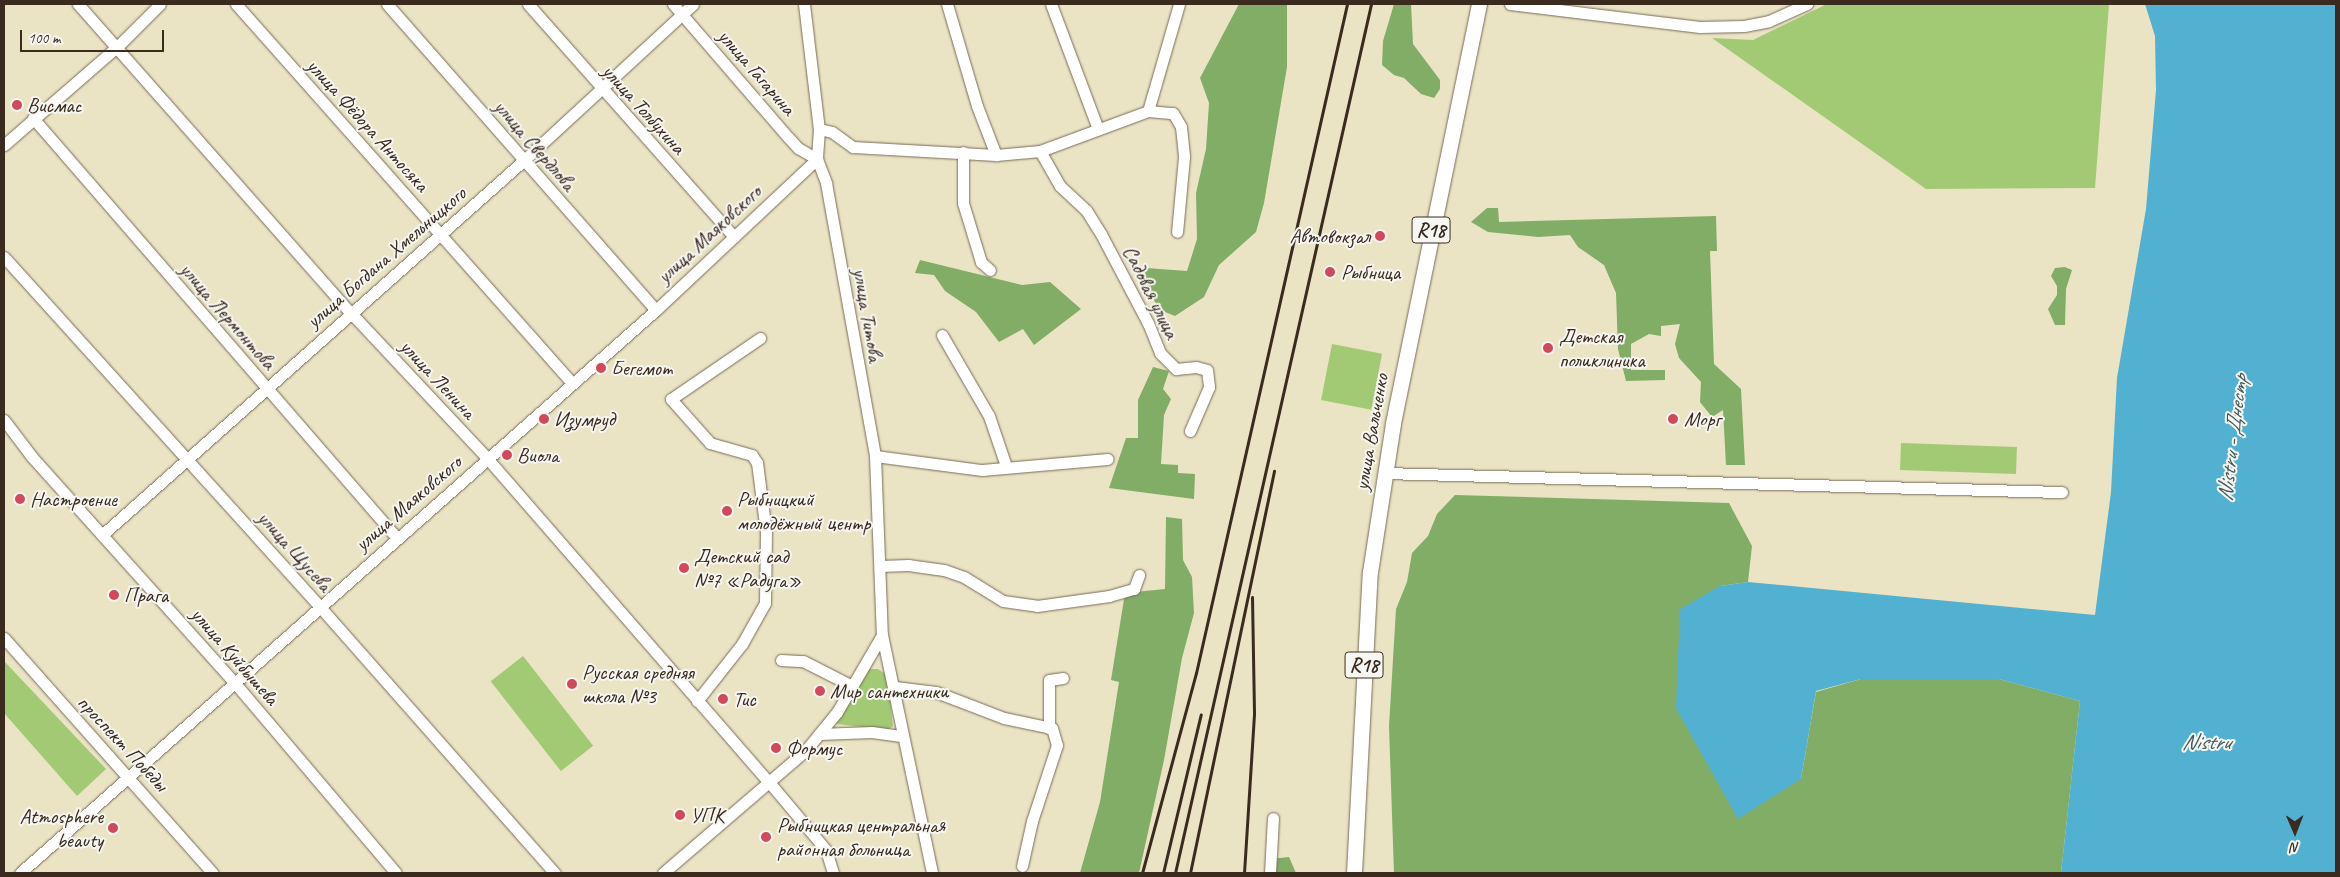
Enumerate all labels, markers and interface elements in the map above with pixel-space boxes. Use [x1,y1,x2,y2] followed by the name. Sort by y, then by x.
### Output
[22,20,166,52] scale bar
[712,23,802,121] street label: улица Гагарина
[28,29,60,48] text: 100 m
[301,53,435,197] street label: улица Фёдора Антосяка
[597,59,691,159] street label: улица Толбухина
[27,92,81,118] place label: Висмас
[489,94,581,196] street label: улица Свердлова
[11,99,23,111] marker: Висмас
[651,179,767,289] street label: улица Маяковского
[301,181,471,333] street label: улица Богдана Хмельницкого
[1411,212,1451,248] road number: R18
[1289,223,1370,249] place label: Автовокзал
[1374,230,1386,242] marker: Автовокзал
[1117,241,1185,343] street label: Садовая улица
[174,257,282,375] street label: улица Лермонтова
[1341,259,1400,285] place label: Рыбница
[1323,265,1337,279] marker: Рыбница
[847,267,889,363] street label: улица Титова
[1559,323,1645,373] place label: Детская поликлиника
[395,334,481,424] street label: улица Ленина
[1541,341,1555,355] marker: Детская поликлиника
[611,355,673,381] place label: Бегемот
[595,362,607,374] marker: Бегемот
[1348,372,1394,492] street label: улица Вальченко
[2212,373,2254,503] water label: Nistru - Днестр
[554,406,615,432] place label: Изумруд
[1684,406,1720,432] place label: Морг
[1666,412,1680,426] marker: Морг
[538,413,550,425] marker: Изумруд
[517,442,559,468] place label: Виола
[501,449,513,461] marker: Виола
[349,450,467,556] street label: улица Маяковского
[30,486,117,512] place label: Настроение
[737,486,870,536] place label: Рыбницкий молодёжный центр
[14,493,26,505] marker: Настроение
[721,505,733,517] marker: Рыбницкий молодёжный центр
[252,506,338,596] street label: улица Щусева
[694,543,801,593] place label: Детский сад №7 «Радуга»
[678,562,690,574] marker: Детский сад №7 «Радуга»
[124,582,168,608] place label: Прага
[108,589,120,601] marker: Прага
[186,602,284,710] street label: улица Куйбышева
[1344,648,1384,682] road number: R18
[582,659,694,709] place label: Русская средняя школа №3
[566,678,578,690] marker: Русская средняя школа №3
[830,678,948,704] place label: Мир сантехники
[814,685,826,697] marker: Мир сантехники
[733,686,756,712] place label: Тис
[72,690,174,796] street label: проспект Победы
[717,693,729,705] marker: Тис
[2182,730,2230,756] water label: Nistru
[786,735,842,761] place label: Формус
[770,742,782,754] marker: Формус
[690,802,724,828] place label: УПК
[19,803,103,853] place label: Atmosphere beauty
[2270,807,2320,857] north arrow
[674,809,686,821] marker: УПК
[777,812,946,862] place label: Рыбницкая центральная районная больница
[107,822,119,834] marker: Atmosphere beauty
[759,830,773,844] marker: Рыбницкая центральная районная больница
[2291,839,2300,856] text: N

